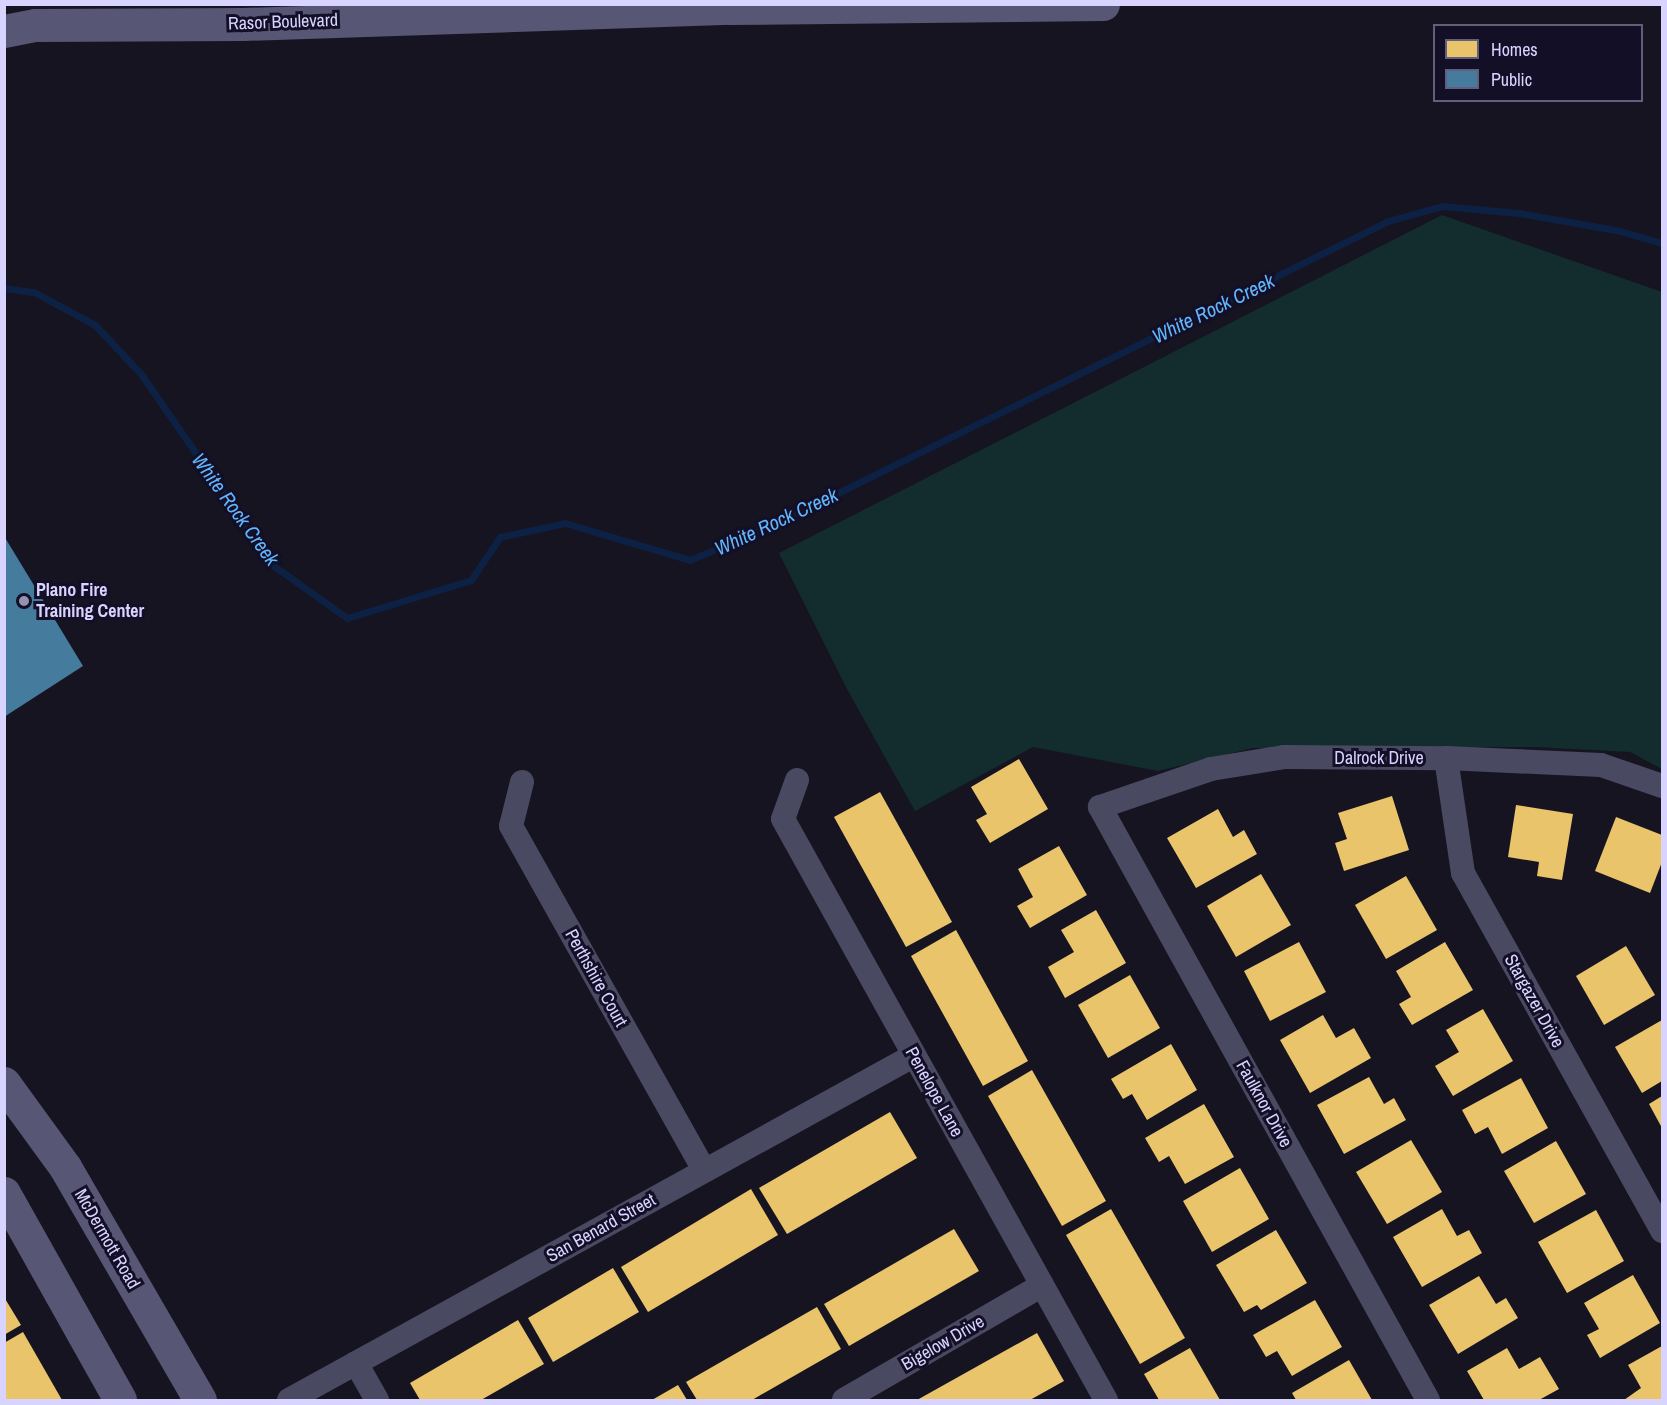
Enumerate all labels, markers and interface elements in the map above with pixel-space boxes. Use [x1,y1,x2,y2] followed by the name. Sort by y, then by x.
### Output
[228,9,338,35] street label: Rasor Boulevard
[1433,24,1643,102] legend
[1491,37,1538,62] text: Homes
[1491,67,1532,92] text: Public
[1148,268,1278,348] water label: White Rock Creek
[187,448,285,570] water label: White Rock Creek
[711,482,841,560] water label: White Rock Creek
[36,580,144,622] place label: Plano Fire Training Center
[17,594,31,608] marker: Plano Fire Training Center
[1334,747,1424,769] street label: Dalrock Drive
[560,925,632,1031] street label: Perthshire Court
[1500,951,1568,1051] street label: Stargazer Drive
[900,1043,968,1141] street label: Penelope Lane
[1231,1057,1297,1151] street label: Faulknor Drive
[70,1185,144,1293] street label: McDermott Road
[543,1189,659,1267] street label: San Benard Street
[898,1311,988,1375] street label: Bigelow Drive

